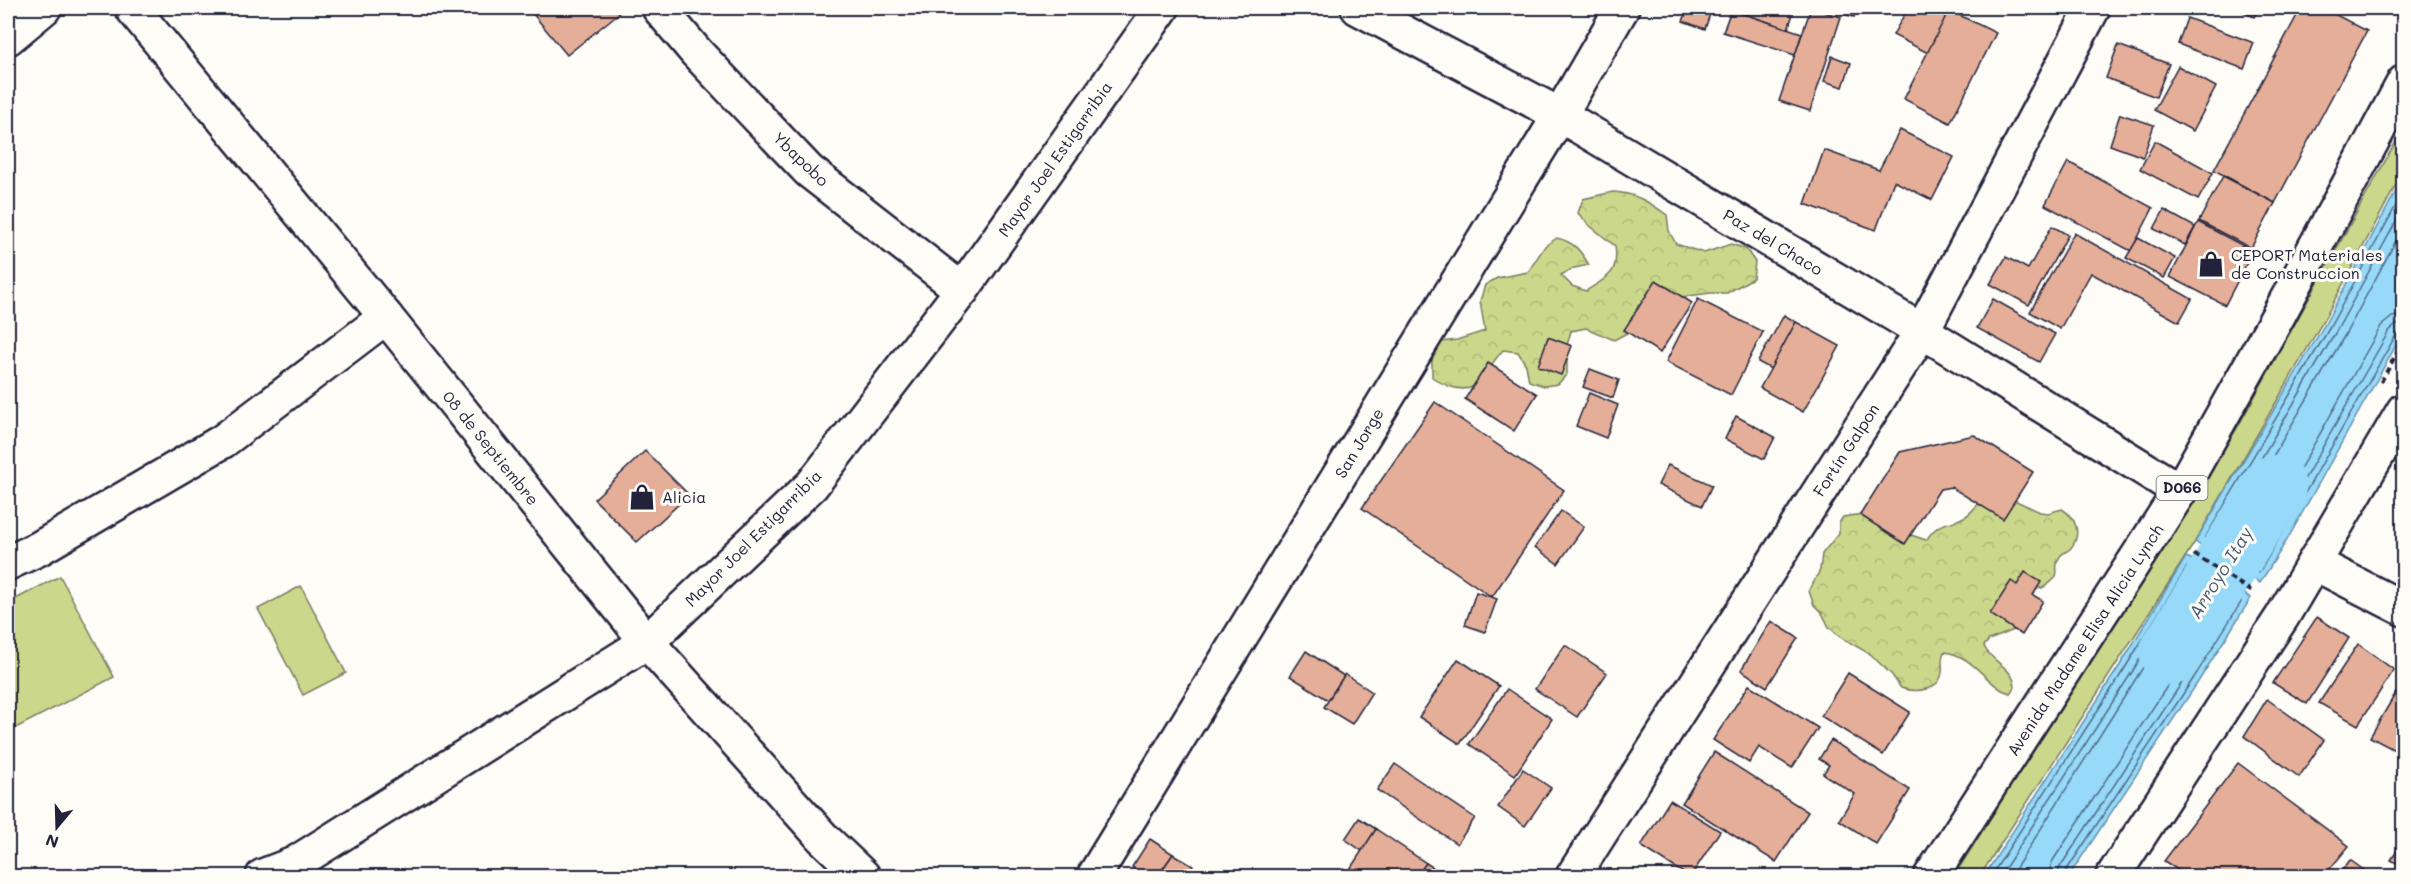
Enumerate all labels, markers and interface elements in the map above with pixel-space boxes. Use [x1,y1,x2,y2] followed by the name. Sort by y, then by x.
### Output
[993,77,1116,241] street label: Mayor Joel Estigarribia
[769,127,834,190] street label: Ybapobo
[1720,204,1827,279] street label: Paz del Chaco
[2231,244,2383,283] place label: CEPORT Materiales de Construccion
[2196,249,2226,279] shop icon: CEPORT Materiales de Construccion
[439,386,544,509] street label: 08 de Septiembre
[1808,399,1883,500] street label: Fortín Galpon
[1329,404,1388,482] street label: San Jorge
[680,465,826,611] street label: Mayor Joel Estigarribia
[2156,476,2208,500] road number: D066
[627,482,657,512] shop icon: Alicia
[662,486,706,507] place label: Alicia
[2002,520,2167,759] street label: Avenida Madame Elisa Alicia Lynch
[2183,522,2258,623] water label: Arroyo Itay
[27,797,87,857] north arrow
[43,830,61,854] text: N

